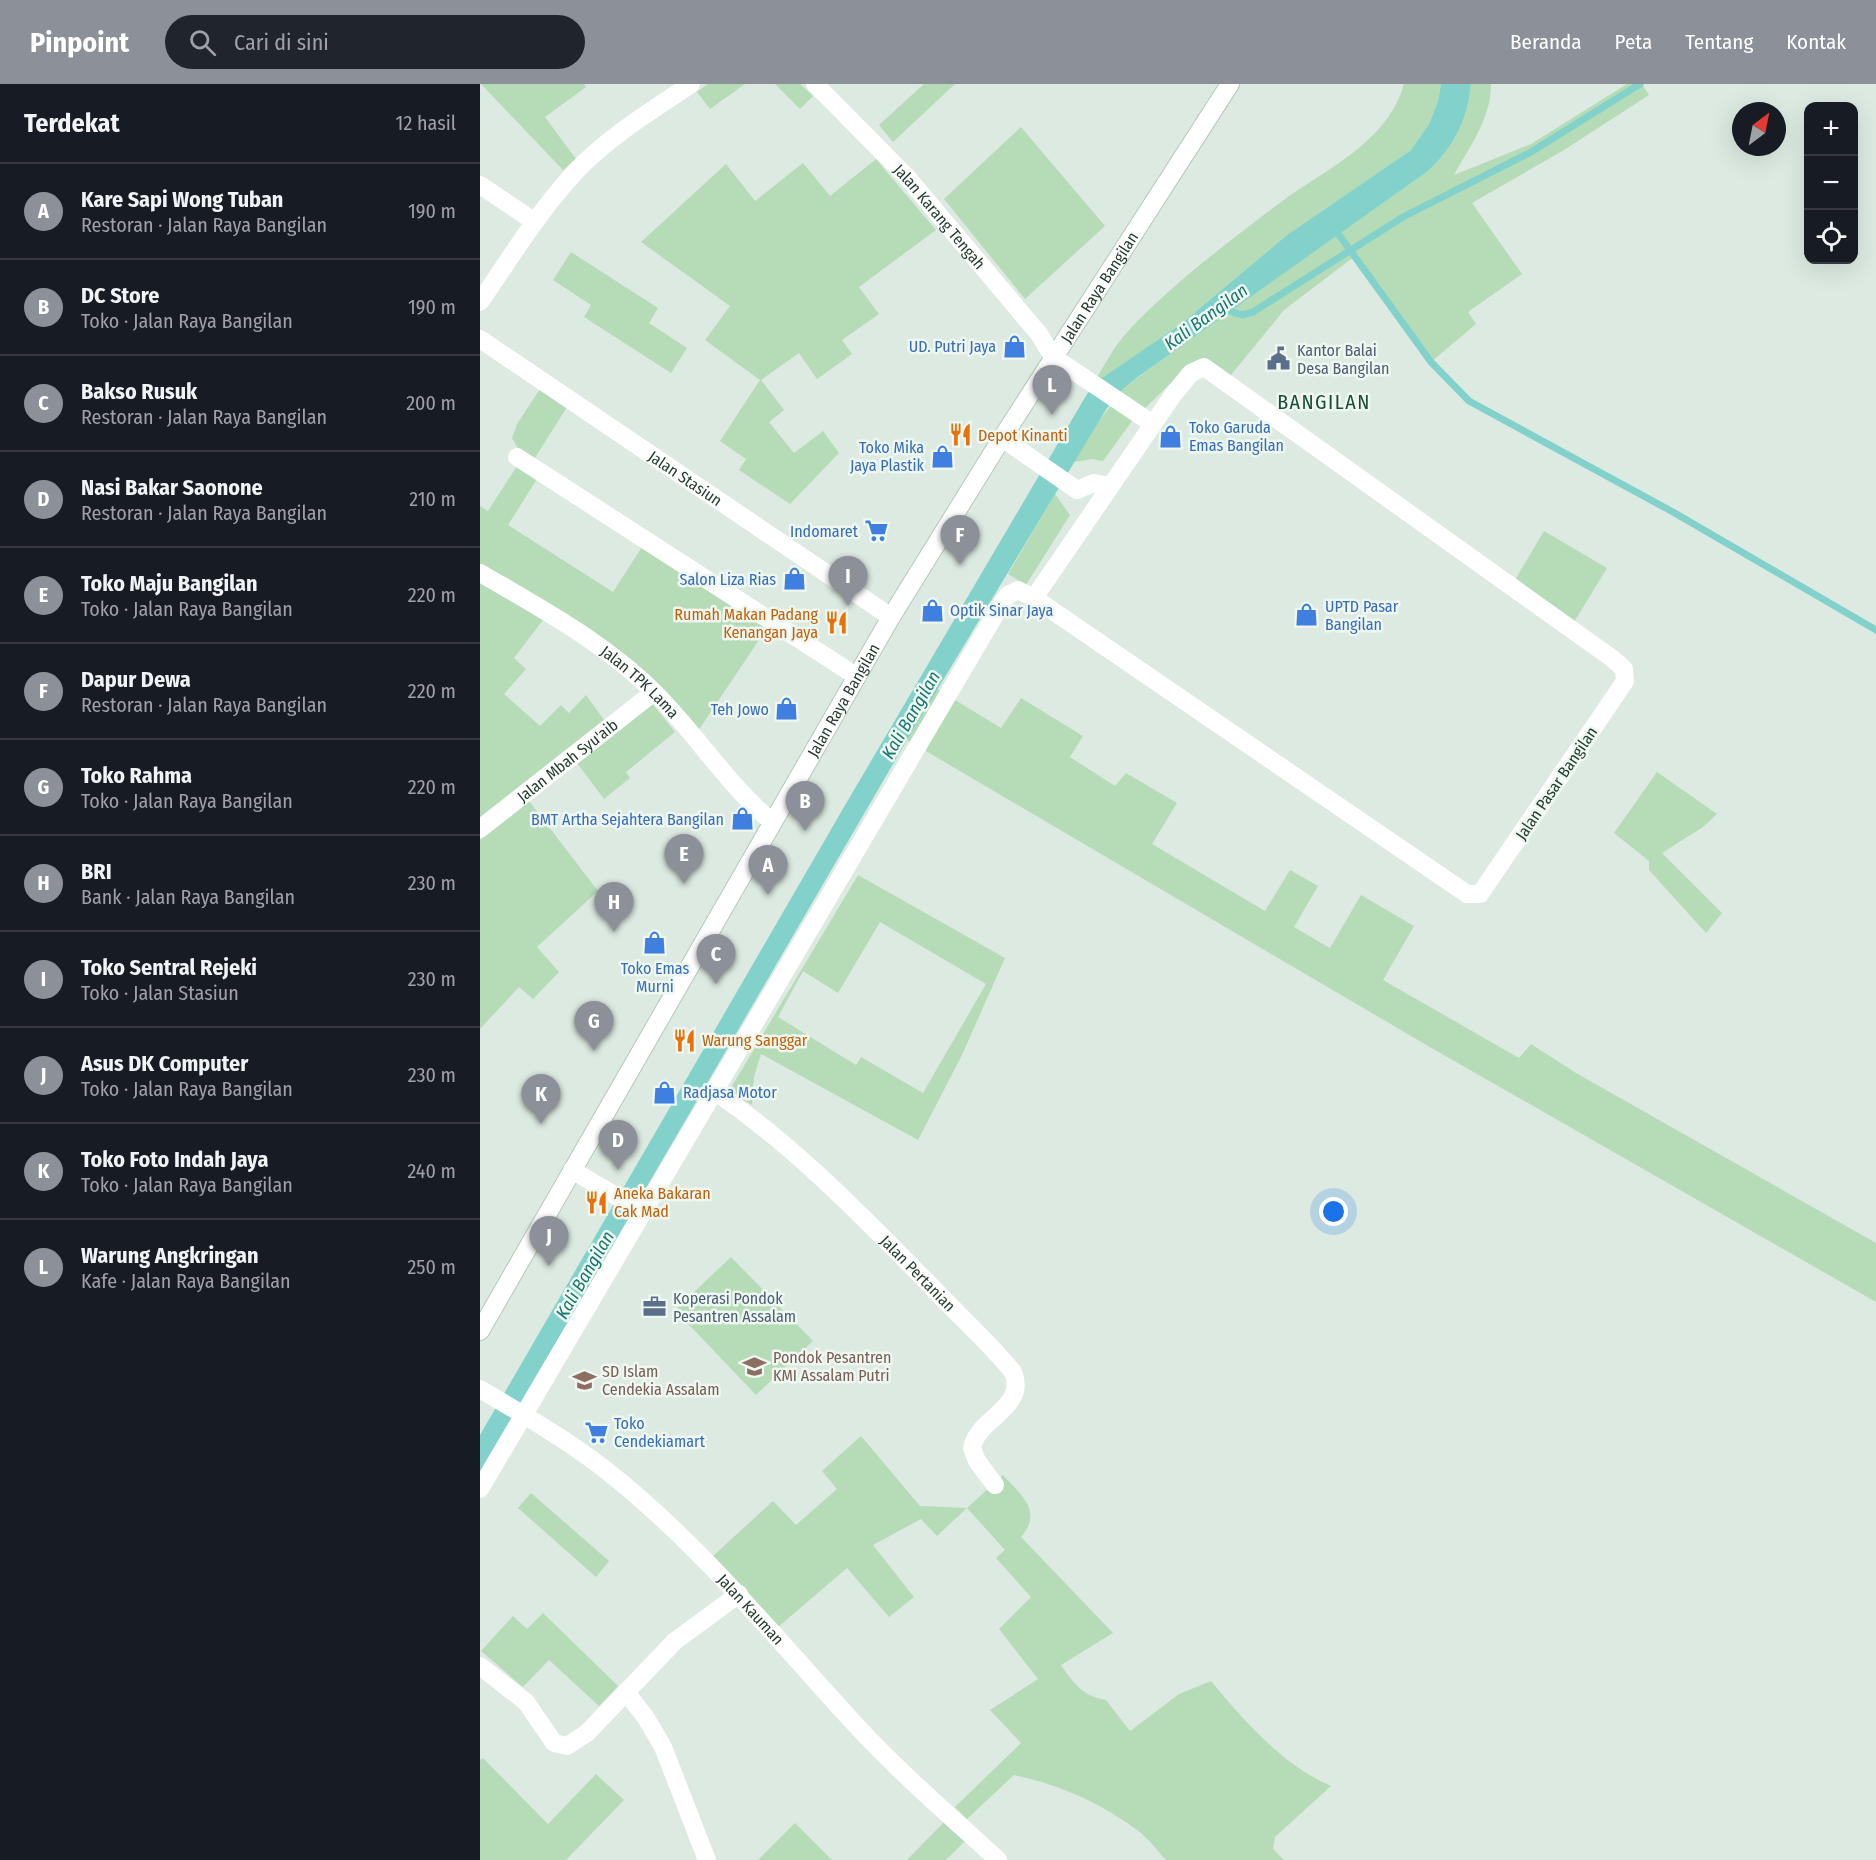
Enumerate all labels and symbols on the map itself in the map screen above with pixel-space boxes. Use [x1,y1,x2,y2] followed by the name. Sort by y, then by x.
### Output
[1732,102,1786,156] north arrow
[890,160,989,273] street label: Jalan Karang Tengah
[1057,228,1142,346] street label: Jalan Raya Bangilan
[1160,279,1252,355] water label: Kali Bangilan
[1001,333,1027,359] shop icon: UD. Putri Jaya
[909,337,996,356] place label: UD. Putri Jaya
[1297,341,1390,378] place label: Kantor Balai Desa Bangilan
[1266,346,1292,372] public building icon: Kantor Balai Desa Bangilan
[1032,366,1072,415] pin: L
[1277,390,1371,414] district label: BANGILAN
[1189,418,1284,455] place label: Toko Garuda Emas Bangilan
[947,422,973,448] restaurant icon: Depot Kinanti
[1158,423,1184,449] shop icon: Toko Garuda Emas Bangilan
[978,426,1068,445] place label: Depot Kinanti
[850,438,925,475] place label: Toko Mika Jaya Plastik
[929,443,955,469] shop icon: Toko Mika Jaya Plastik
[645,447,726,510] street label: Jalan Stasiun
[940,516,980,565] pin: F
[863,518,889,544] supermarket icon: Indomaret
[790,522,859,541] place label: Indomaret
[828,556,868,606] pin: I
[781,566,807,592] shop icon: Salon Liza Rias
[679,570,776,589] place label: Salon Liza Rias
[919,597,945,623] shop icon: Optik Sinar Jaya
[1325,597,1399,634] place label: UPTD Pasar Bangilan
[950,601,1054,620] place label: Optik Sinar Jaya
[1294,602,1320,628] shop icon: UPTD Pasar Bangilan
[674,605,818,642] place label: Rumah Makan Padang Kenangan Jaya
[823,610,849,636] restaurant icon: Rumah Makan Padang Kenangan Jaya
[803,640,884,761] street label: Jalan Raya Bangilan
[597,642,683,722] street label: Jalan TPK Lama
[877,667,945,763] water label: Kali Bangilan
[774,696,800,722] shop icon: Teh Jowo
[711,700,769,719] place label: Teh Jowo
[513,715,622,806] street label: Jalan Mbah Syu'aib
[1512,723,1601,843] street label: Jalan Pasar Bangilan
[786,782,824,831] pin: B
[729,806,755,832] shop icon: BMT Artha Sejahtera Bangilan
[531,810,724,829] place label: BMT Artha Sejahtera Bangilan
[664,834,704,884] pin: E
[748,846,788,895] pin: A
[594,882,634,932] pin: H
[642,930,668,956] shop icon: Toko Emas Murni
[696,934,736,984] pin: C
[621,959,689,996] place label: Toko Emas Murni
[574,1002,614,1051] pin: G
[671,1027,697,1053] restaurant icon: Warung Sanggar
[702,1031,808,1050] place label: Warung Sanggar
[522,1074,560,1124] pin: K
[652,1079,678,1105] shop icon: Radjasa Motor
[683,1083,777,1102] place label: Radjasa Motor
[598,1120,638,1170] pin: D
[614,1184,711,1221] place label: Aneka Bakaran Cak Mad
[583,1189,609,1215] restaurant icon: Aneka Bakaran Cak Mad
[1319,1197,1348,1226] your location
[530,1216,568,1266] pin: J
[551,1227,619,1323] water label: Kali Bangilan
[876,1231,959,1316] street label: Jalan Pertanian
[673,1289,796,1326] place label: Koperasi Pondok Pesantren Assalam
[642,1294,668,1320] office icon: Koperasi Pondok Pesantren Assalam
[773,1348,891,1385] place label: Pondok Pesantren KMI Assalam Putri
[742,1353,768,1379] school or university icon: Pondok Pesantren KMI Assalam Putri
[602,1362,720,1399] place label: SD Islam Cendekia Assalam
[571,1367,597,1393] school or university icon: SD Islam Cendekia Assalam
[614,1414,706,1451] place label: Toko Cendekiamart
[583,1419,609,1445] supermarket icon: Toko Cendekiamart
[713,1570,788,1649] street label: Jalan Kauman

